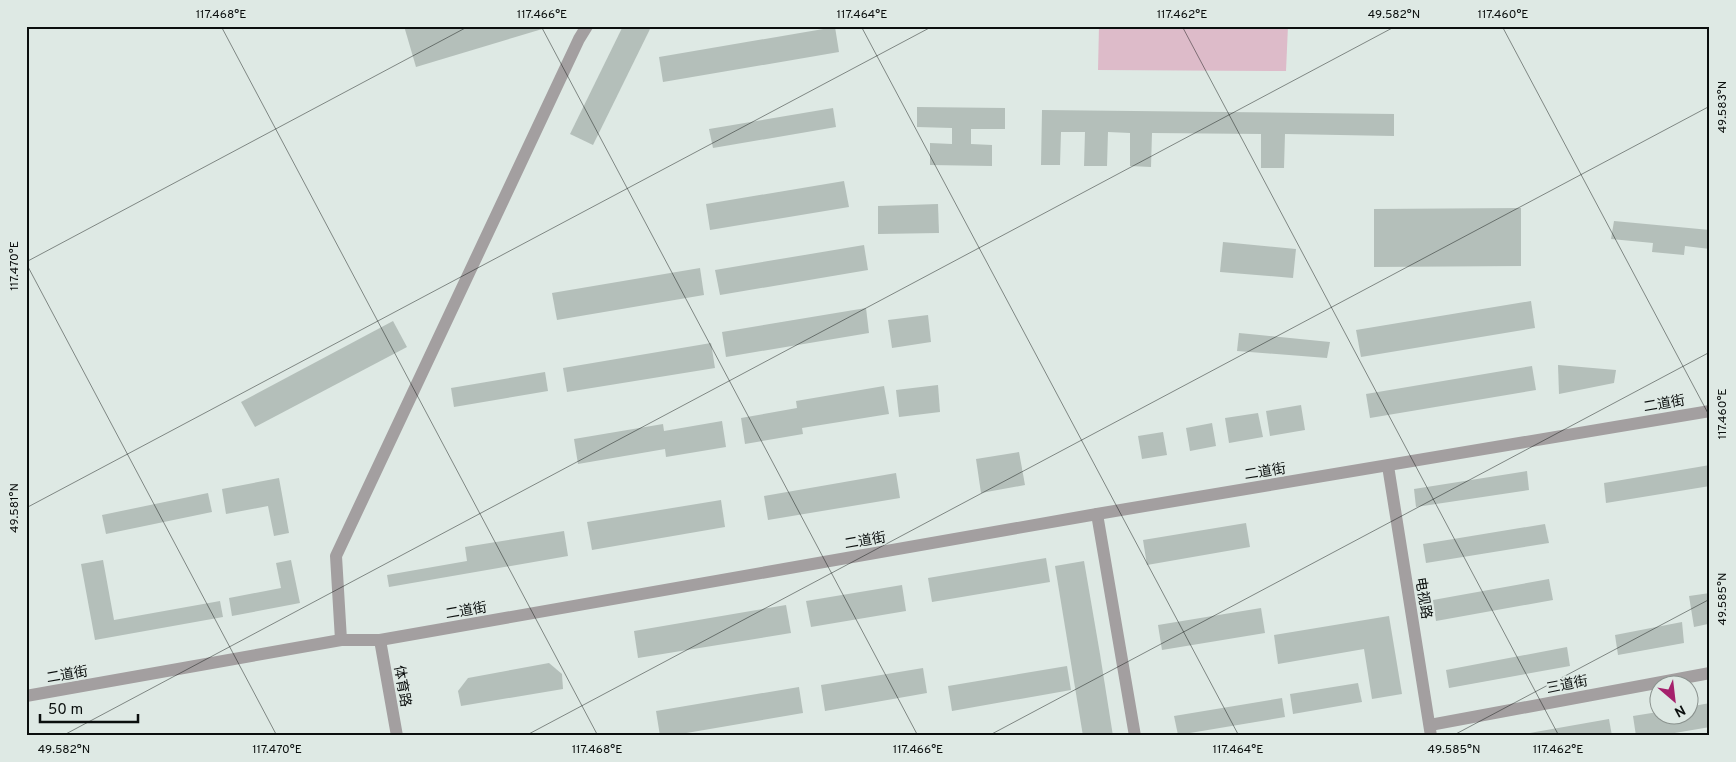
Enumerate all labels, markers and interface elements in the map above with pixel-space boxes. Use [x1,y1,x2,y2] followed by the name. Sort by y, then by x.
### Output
[196,7,246,23] text: 117.468°E
[517,7,567,23] text: 117.466°E
[837,7,887,23] text: 117.464°E
[1157,7,1207,23] text: 117.462°E
[1368,7,1420,23] text: 49.582°N
[1477,7,1529,23] text: 117.460°E
[1715,81,1731,133] text: 49.583°N
[7,241,23,291] text: 117.470°E
[1715,388,1731,440] text: 117.460°E
[1642,392,1686,416] street label: 二道街
[1243,461,1287,484] street label: 二道街
[7,483,23,533] text: 49.581°N
[843,529,887,553] street label: 二道街
[1715,573,1731,625] text: 49.585°N
[1411,576,1434,620] street label: 电视路
[444,599,488,623] street label: 二道街
[45,663,89,687] street label: 二道街
[390,664,414,708] street label: 体育路
[1545,673,1590,698] street label: 三道街
[1648,674,1698,724] north arrow
[40,692,138,724] scale bar
[1671,700,1688,720] text: N
[48,701,83,720] text: 50 m
[38,742,90,758] text: 49.582°N
[252,742,302,758] text: 117.470°E
[572,742,622,758] text: 117.468°E
[893,742,943,758] text: 117.466°E
[1213,742,1263,758] text: 117.464°E
[1428,742,1480,758] text: 49.585°N
[1533,742,1583,758] text: 117.462°E

